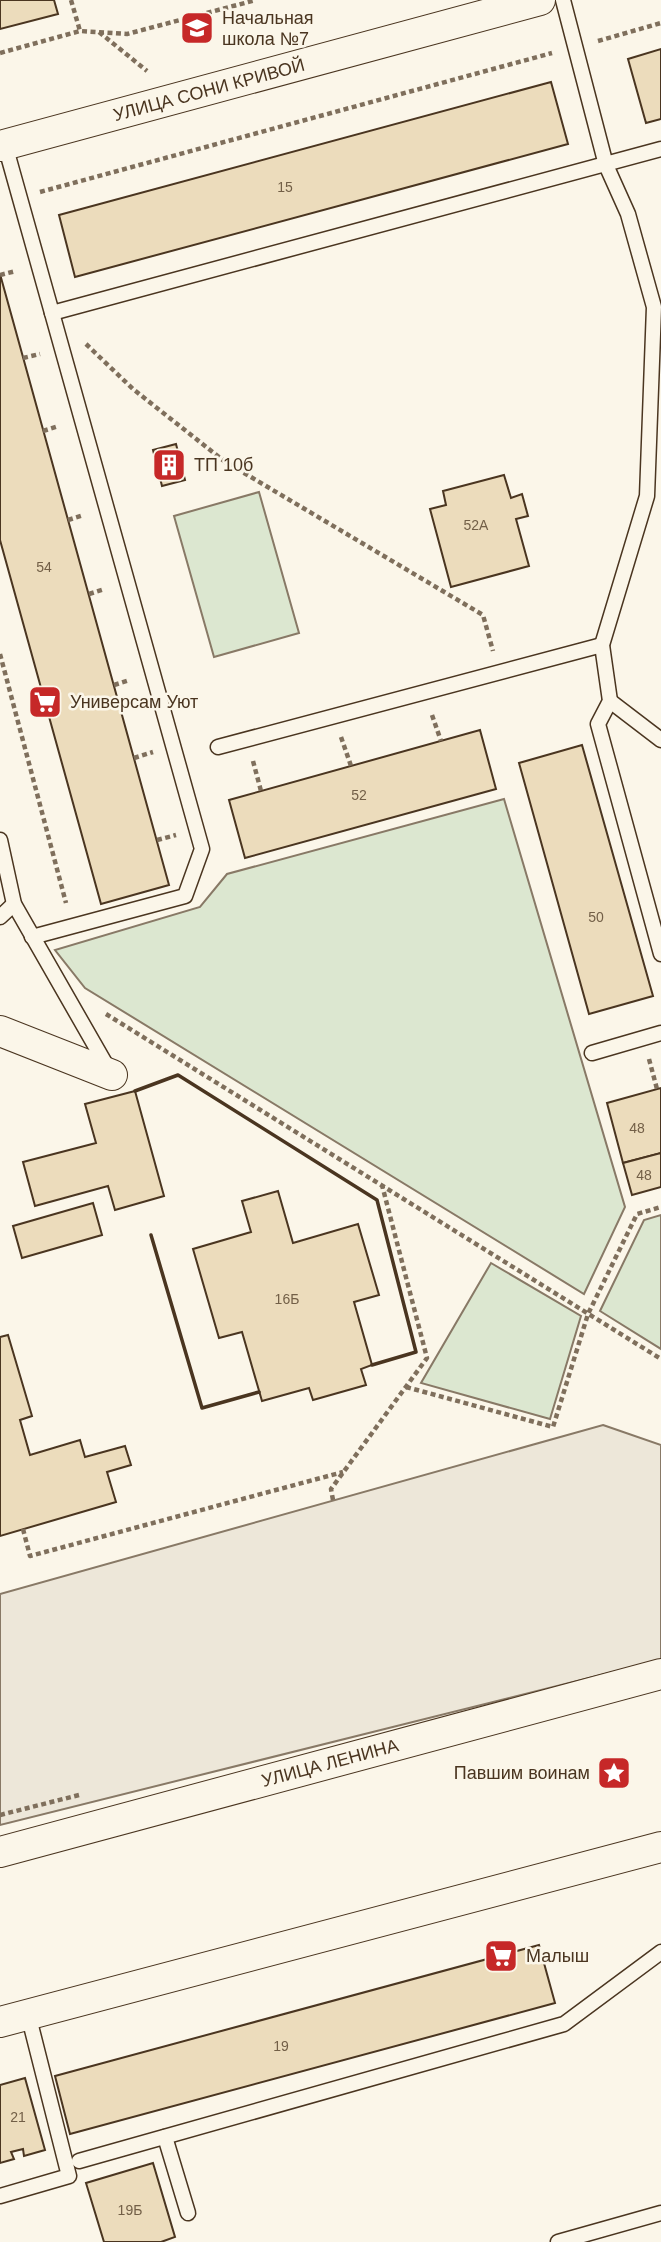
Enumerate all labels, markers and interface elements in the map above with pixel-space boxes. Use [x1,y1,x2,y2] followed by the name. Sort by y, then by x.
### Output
[222,8,314,49] place label: Начальная школа №7
[178,9,216,47] school or university icon: Начальная школа №7
[111,54,307,125] street label: УЛИЦА СОНИ КРИВОЙ
[277,179,293,195] house number: 15
[150,446,188,484] building icon: ТП 10б
[194,455,253,475] place label: ТП 10б
[464,517,489,533] house number: 52А
[36,559,52,575] house number: 54
[26,683,64,721] supermarket icon: Универсам Уют
[70,692,198,712] place label: Универсам Уют
[351,787,367,803] house number: 52
[588,909,604,925] house number: 50
[629,1120,645,1136] house number: 48
[636,1167,652,1183] house number: 48
[275,1291,299,1307] house number: 16Б
[259,1735,401,1791] street label: УЛИЦА ЛЕНИНА
[595,1754,633,1792] place icon: Павшим воинам
[454,1763,590,1783] place label: Павшим воинам
[482,1937,520,1975] supermarket icon: Малыш
[526,1946,589,1966] place label: Малыш
[273,2038,289,2054] house number: 19
[10,2109,26,2125] house number: 21
[118,2202,142,2218] house number: 19Б

